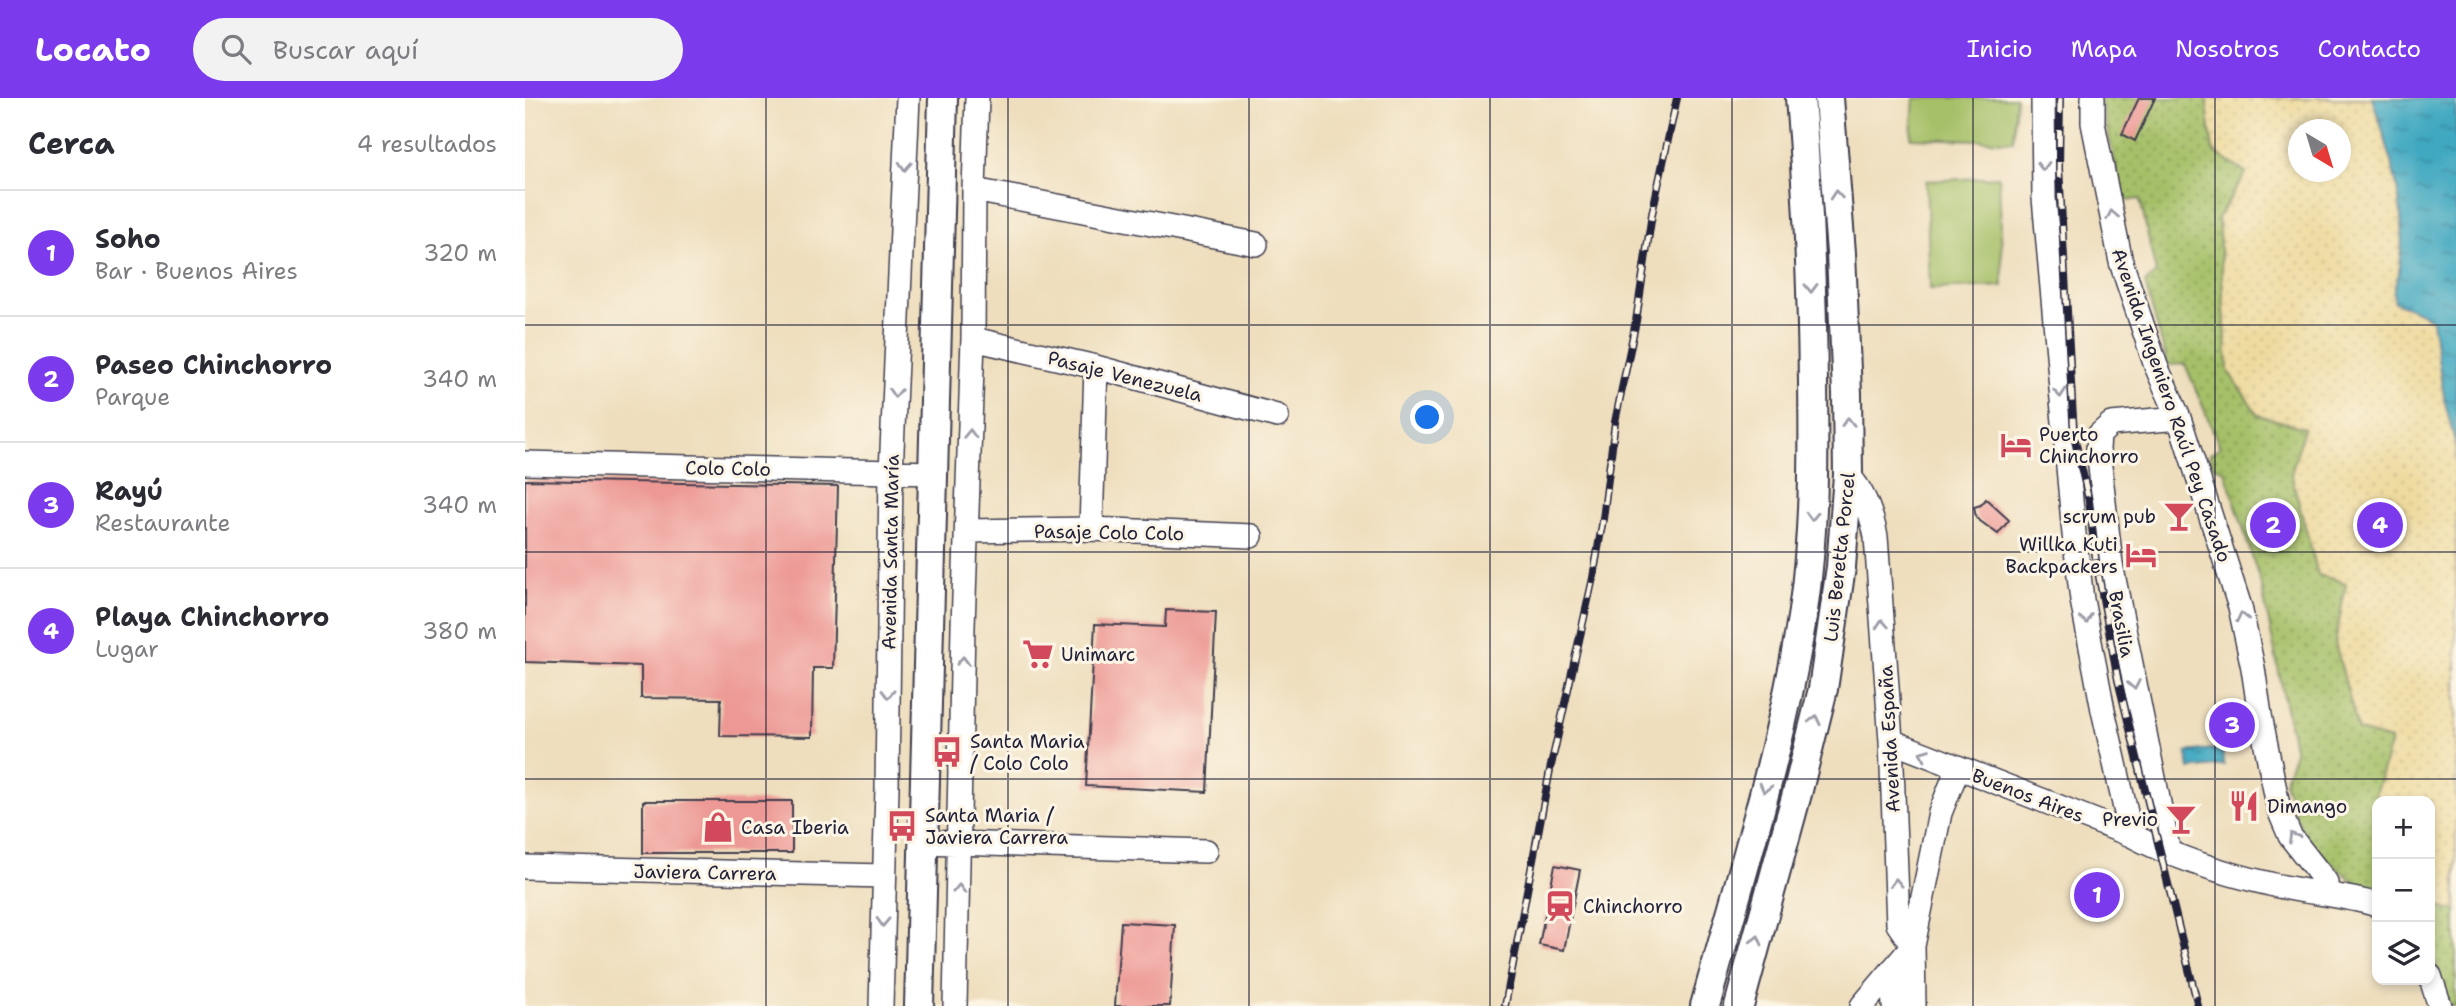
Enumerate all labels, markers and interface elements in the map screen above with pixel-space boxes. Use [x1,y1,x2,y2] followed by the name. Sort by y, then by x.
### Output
[193,18,683,81] search box
[35,27,151,72] text: Locato
[217,30,255,68] icon: search
[273,32,418,67] text: Buscar aquí
[1967,33,2033,65] text: Inicio
[2071,33,2137,65] text: Mapa
[2175,33,2280,65] text: Nosotros
[2318,33,2421,65] text: Contacto
[2288,119,2351,182] north arrow
[28,123,115,164] text: Cerca
[357,129,497,159] text: 4 resultados
[897,161,912,172] one-way arrow
[2035,161,2051,172] one-way arrow
[1829,189,1844,200] one-way arrow
[2105,209,2120,221] one-way arrow
[95,221,161,256] text: Soho
[46,238,56,268] text: 1
[423,238,497,268] text: 320 m
[2106,245,2237,565] street label: Avenida Ingeniero Raúl Pey Casado
[95,256,298,286] text: Bar · Buenos Aires
[1804,283,1819,294] one-way arrow
[1045,345,1205,408] street label: Pasaje Venezuela
[95,347,332,382] text: Paseo Chinchorro
[43,364,59,394] text: 2
[422,364,497,394] text: 340 m
[95,382,170,412] text: Parque
[887,388,902,399] one-way arrow
[2052,388,2067,399] one-way arrow
[1410,400,1444,434] your location
[1840,416,1856,427] one-way arrow
[2039,422,2139,469] place label: Puerto Chinchorro
[963,428,978,439] one-way arrow
[1999,428,2033,462] hotel icon: Puerto Chinchorro
[876,454,905,650] street label: Avenida Santa María
[685,455,771,482] street label: Colo Colo
[1818,471,1861,643] street label: Luis Beretta Porcel
[95,473,163,508] text: Rayú
[43,490,59,520] text: 3
[422,490,497,520] text: 340 m
[2162,499,2196,533] bar icon: scrum pub
[2250,499,2296,551] pin: 2
[2357,499,2403,551] pin: 4
[2063,504,2156,529] place label: scrum pub
[95,508,230,538] text: Restaurante
[1804,511,1819,522] one-way arrow
[1034,519,1184,546] street label: Pasaje Colo Colo
[2006,532,2118,579] place label: Willka Kuti Backpackers
[2124,538,2158,572] hotel icon: Willka Kuti Backpackers
[2103,589,2140,660] street label: Brasilia
[95,599,329,634] text: Playa Chinchorro
[2236,611,2250,623] one-way arrow
[2078,613,2093,625] one-way arrow
[43,616,59,646] text: 4
[422,616,497,646] text: 380 m
[1875,618,1890,629] one-way arrow
[95,634,159,664] text: Lugar
[1021,637,1055,671] supermarket icon: Unimarc
[1061,642,1135,667] place label: Unimarc
[955,656,971,666] one-way arrow
[1873,665,1906,813] street label: Avenida España
[2126,679,2141,691] one-way arrow
[880,690,896,700] one-way arrow
[2209,699,2255,751] pin: 3
[1807,714,1822,726] one-way arrow
[970,729,1085,776] place label: Santa Maria / Colo Colo
[930,735,964,769] bus stop icon: Santa Maria / Colo Colo
[1919,749,1931,763] one-way arrow
[1968,763,2087,828] street label: Buenos Aires
[1759,782,1773,794] one-way arrow
[2227,789,2261,823] restaurant icon: Dimango
[2267,794,2347,819] place label: Dimango
[2372,796,2435,985] map controls
[2372,796,2435,859] button: +
[2164,802,2198,836] bar icon: Previo
[925,803,1068,850] place label: Santa Maria / Javiera Carrera
[2102,807,2158,832] place label: Previo
[885,809,919,843] bus stop icon: Santa Maria / Javiera Carrera
[701,810,735,844] shop icon: Casa Iberia
[741,815,849,840] place label: Casa Iberia
[2288,832,2301,845] one-way arrow
[633,859,777,886] street label: Javiera Carrera
[2372,859,2435,922] button: −
[2074,869,2120,921] pin: 1
[1889,877,1904,888] one-way arrow
[951,883,966,894] one-way arrow
[1543,889,1577,923] station icon: Chinchorro
[1583,894,1683,919] place label: Chinchorro
[875,917,891,928] one-way arrow
[2372,922,2435,985] button: layers
[1749,934,1763,946] one-way arrow

